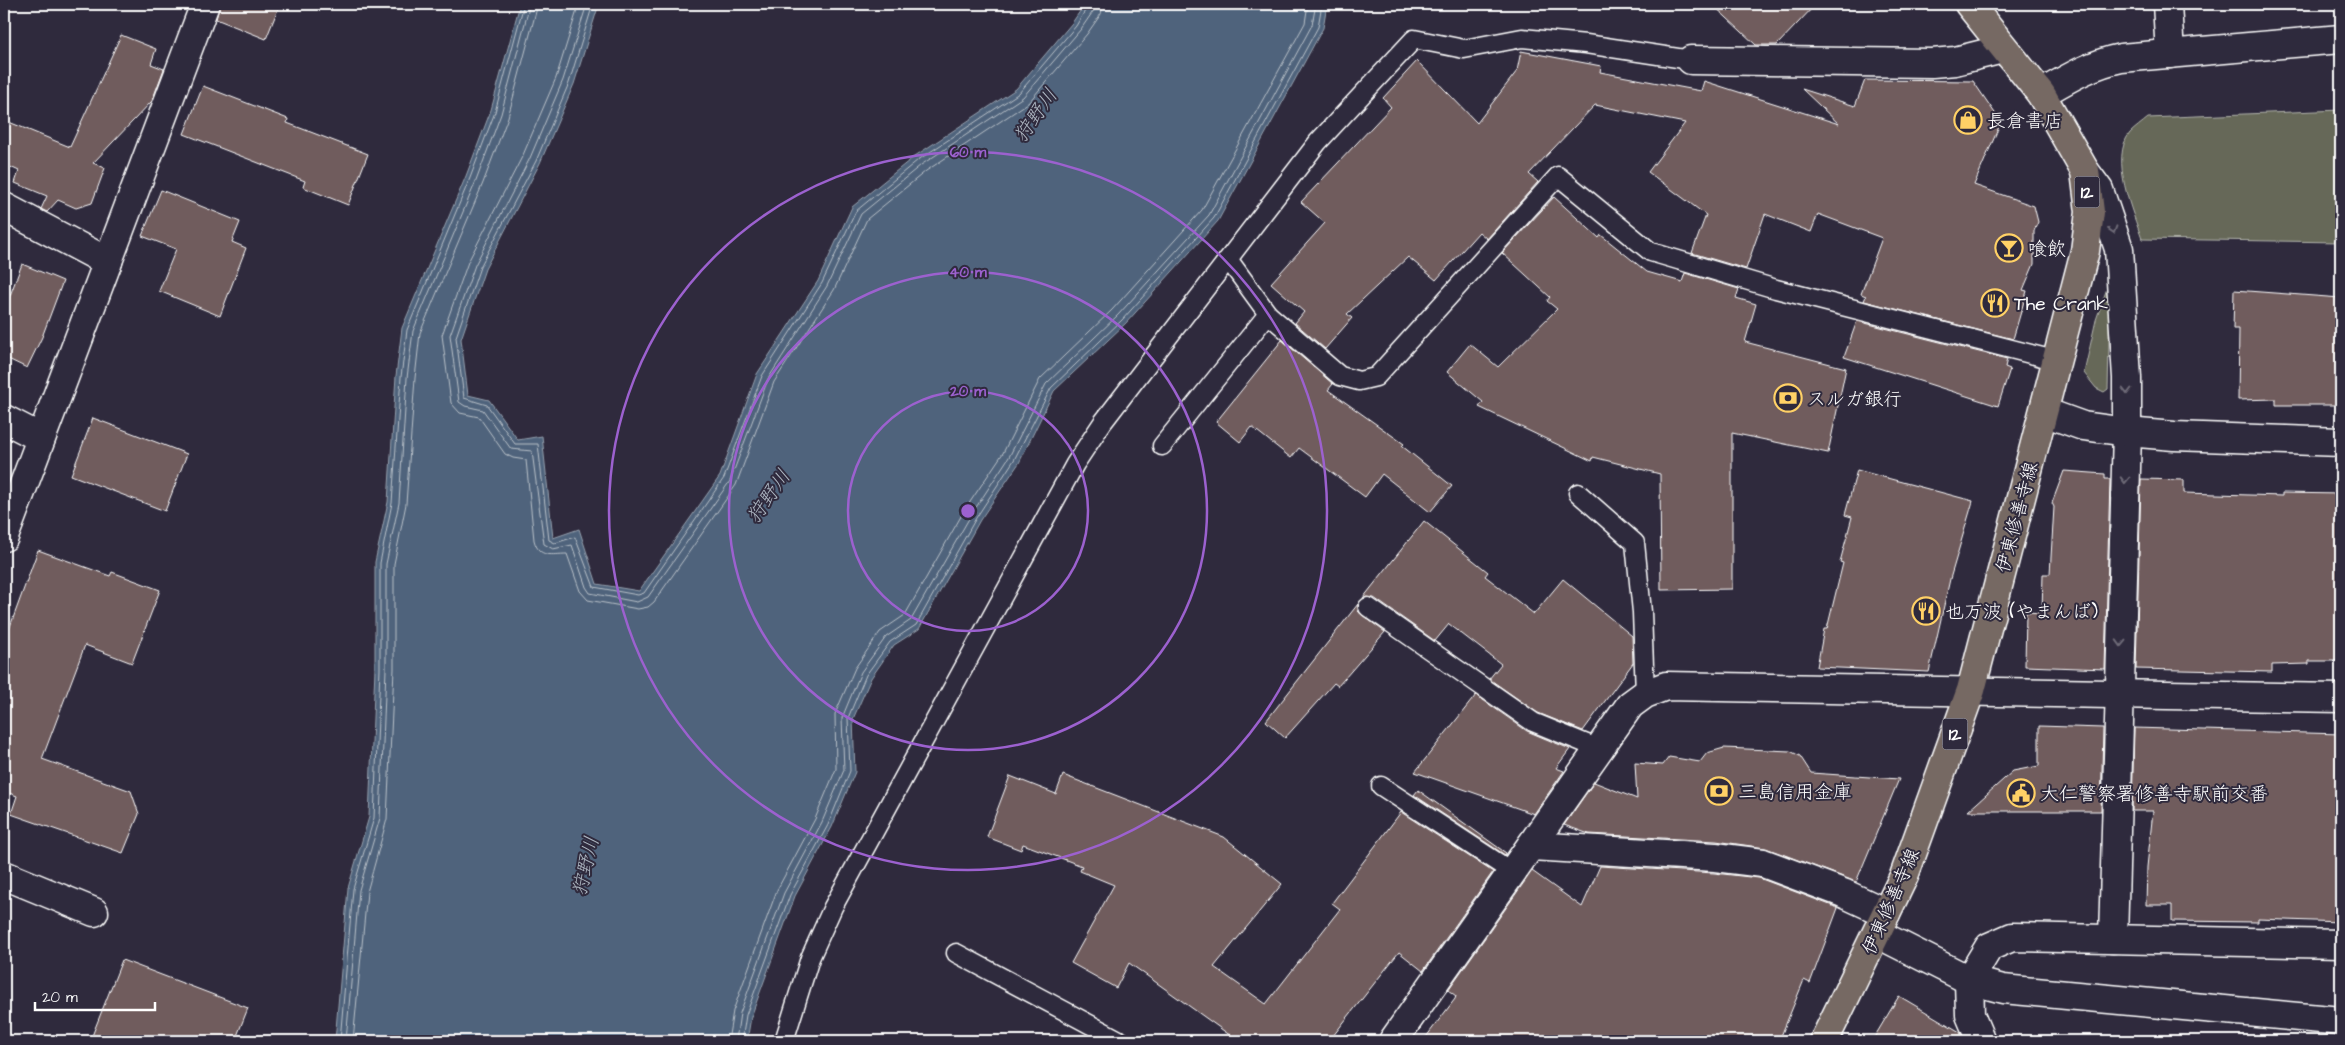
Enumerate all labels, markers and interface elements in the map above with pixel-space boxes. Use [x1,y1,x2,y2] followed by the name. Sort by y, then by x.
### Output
[1007,83,1064,148] water label: 狩野川
[1953,105,1983,135] shop icon: 長倉書店
[1987,108,2063,135] place label: 長倉書店
[950,142,987,163] text: 60 m
[2074,176,2100,208] road number: 12
[2107,225,2117,234] one-way arrow
[1994,233,2024,263] bar icon: 喰飲
[2028,236,2066,263] place label: 喰飲
[949,262,987,283] text: 40 m
[1980,288,2010,318] restaurant icon: The Crank
[2014,291,2108,318] place label: The Crank
[949,381,986,402] text: 20 m
[1773,383,1803,413] bank icon: スルガ銀行
[1807,386,1902,413] place label: スルガ銀行
[2122,388,2132,396] one-way arrow
[1990,459,2045,576] street label: 伊東修善寺線
[740,464,797,529] water label: 狩野川
[2120,477,2131,485] one-way arrow
[959,502,977,520] centre of rings
[1911,596,1941,626] restaurant icon: 也万波 (やまんば)
[1945,599,2098,626] place label: 也万波 (やまんば)
[2115,639,2126,647] one-way arrow
[1942,719,1968,750] road number: 12
[1704,776,1734,806] bank icon: 三島信用金庫
[2006,778,2036,808] public building icon: 大仁警察署修善寺駅前交番
[1738,779,1852,806] place label: 三島信用金庫
[2040,781,2268,808] place label: 大仁警察署修善寺駅前交番
[566,834,606,899] water label: 狩野川
[1856,844,1927,959] street label: 伊東修善寺線
[35,980,155,1012] scale bar
[42,987,78,1008] text: 20 m

